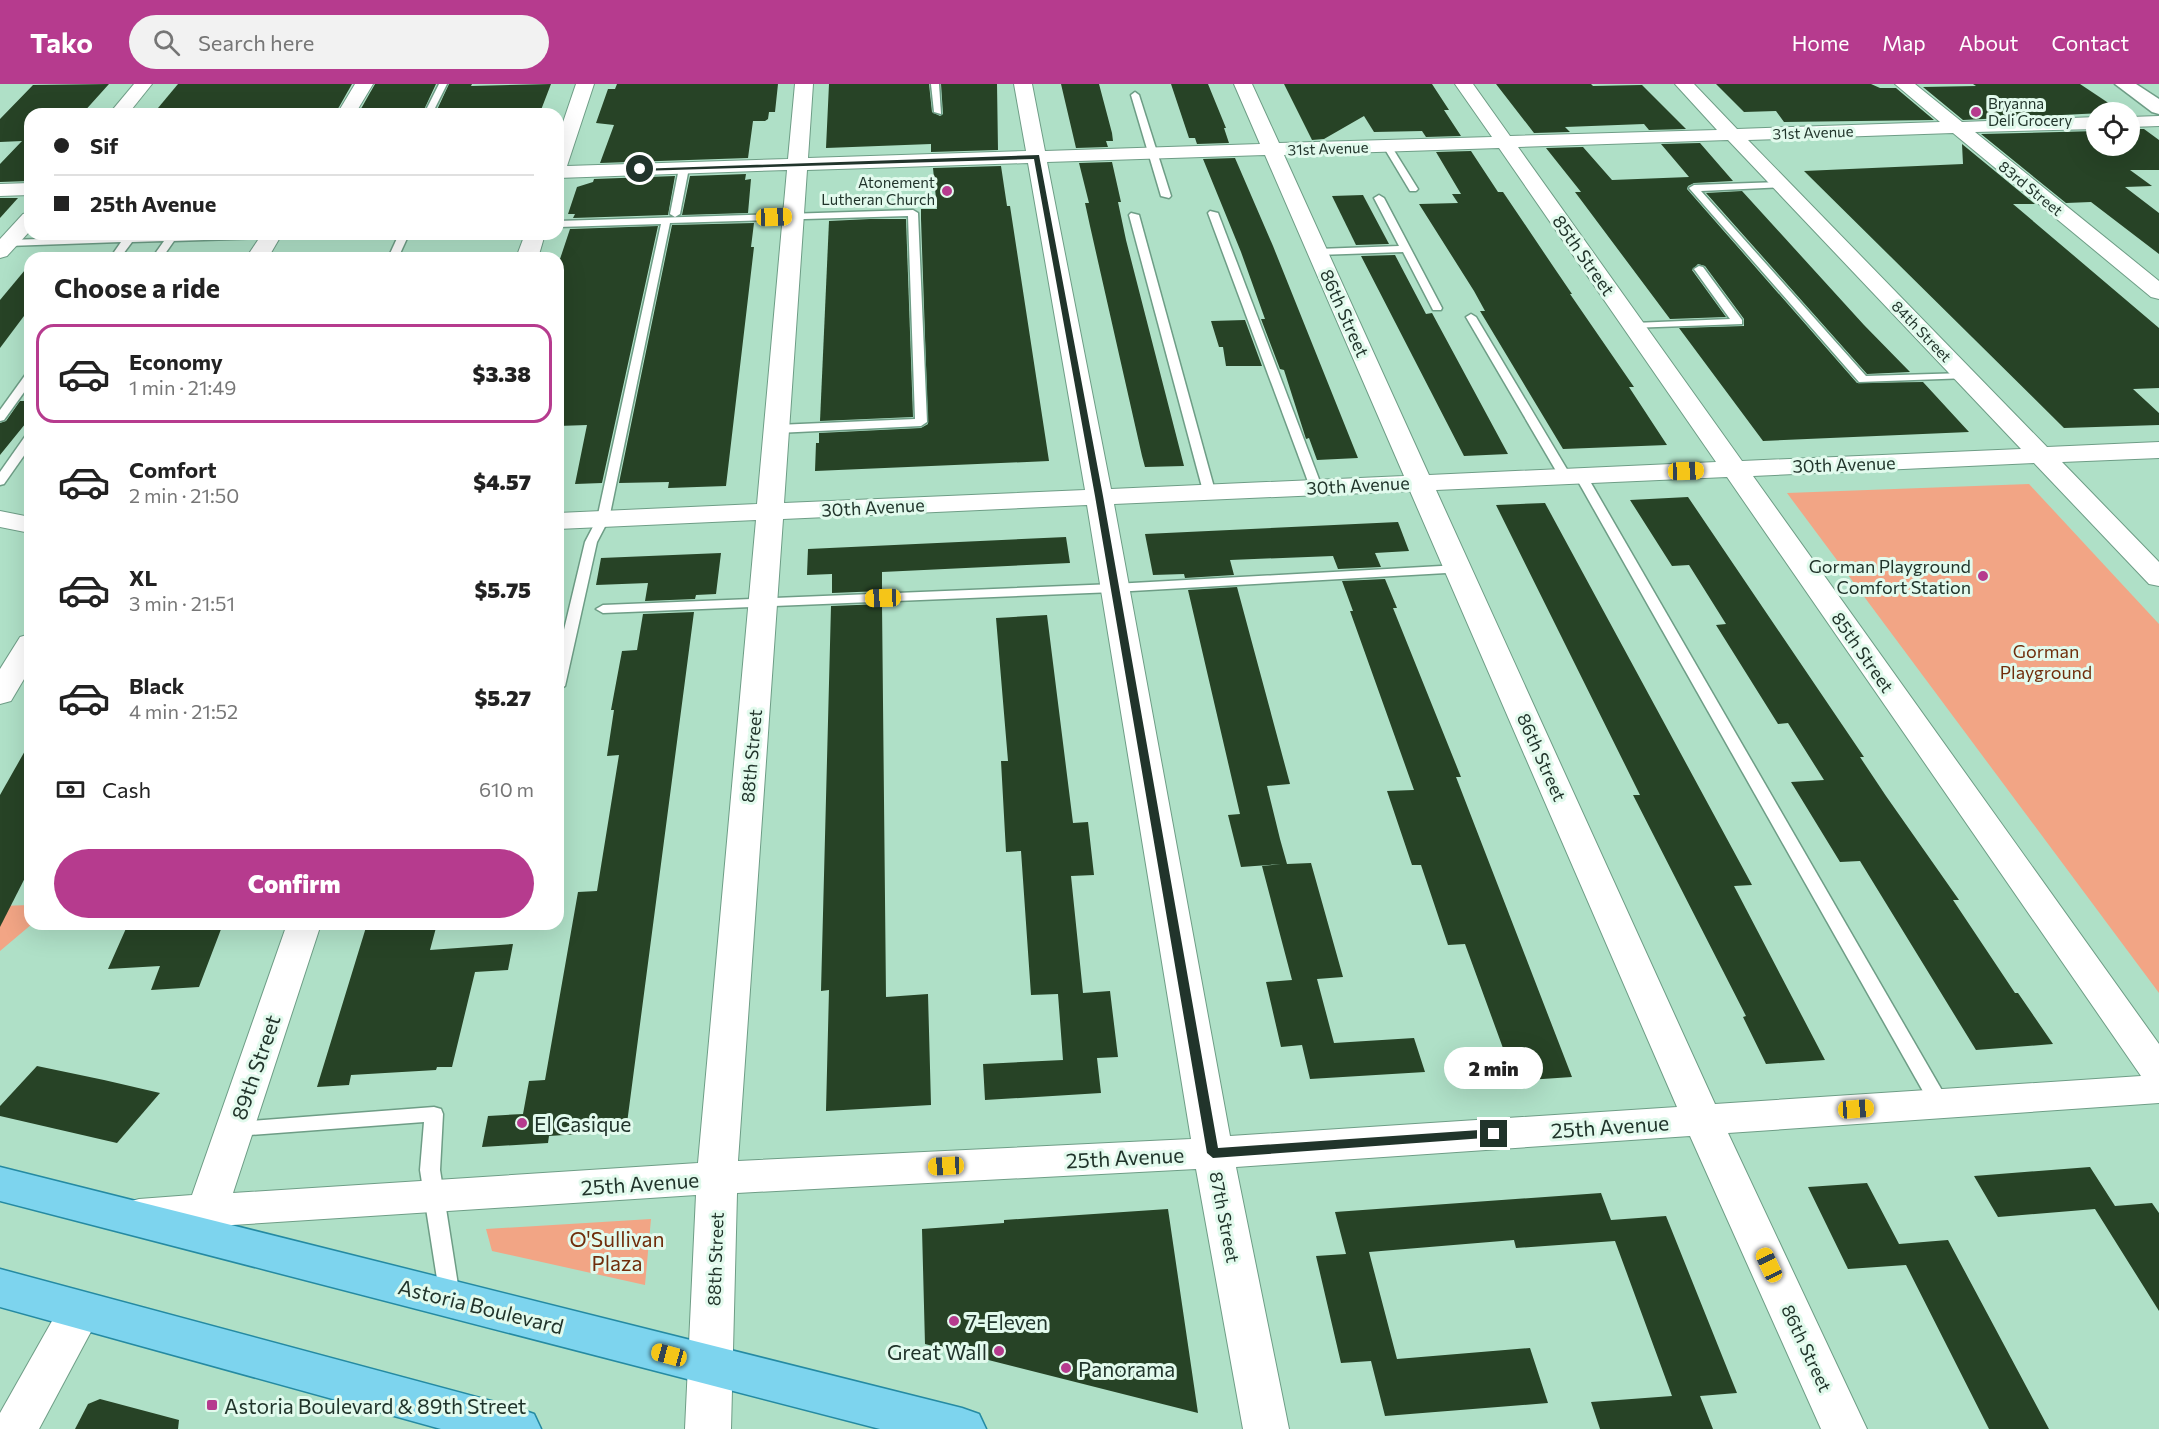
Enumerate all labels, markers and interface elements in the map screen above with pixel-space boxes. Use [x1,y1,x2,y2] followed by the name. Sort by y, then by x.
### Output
[129,15,549,69] search box
[30,25,93,59] text: Tako
[150,26,183,59] icon: search
[198,29,314,56] text: Search here
[1792,30,1849,55] text: Home
[1882,30,1926,55] text: Map
[1959,30,2018,55] text: About
[2051,30,2129,55] text: Contact
[1988,94,2073,129] place label: Bryanna Deli Grocery
[2086,102,2140,156] map controls
[2086,102,2140,156] button: locate
[1969,105,1983,119] marker: Bryanna Deli Grocery
[1772,122,1854,142] street label: 31st Avenue
[90,132,118,159] text: Sif
[1287,138,1369,158] street label: 31st Avenue
[626,155,653,182] route start
[1995,157,2067,219] street label: 83rd Street
[821,173,935,208] place label: Atonement Lutheran Church
[940,184,954,198] marker: Atonement Lutheran Church
[90,190,216,217] text: 25th Avenue
[756,207,792,227] car
[1548,210,1620,300] street label: 85th Street
[1316,266,1374,360] street label: 86th Street
[54,271,220,304] text: Choose a ride
[1888,297,1956,365] street label: 84th Street
[57,347,111,401] icon: car
[129,348,223,375] text: Economy
[473,360,531,387] text: $3.38
[129,375,236,399] text: 1 min · 21:49
[1792,451,1896,477] street label: 30th Avenue
[57,455,111,509] icon: car
[129,456,217,483] text: Comfort
[1668,461,1704,481] car
[473,468,531,495] text: $4.57
[1306,471,1410,499] street label: 30th Avenue
[129,483,239,507] text: 2 min · 21:50
[821,493,925,521] street label: 30th Avenue
[1809,555,1971,598] place label: Gorman Playground Comfort Station
[57,563,111,617] icon: car
[129,564,157,591] text: XL
[1976,569,1990,583] marker: Gorman Playground Comfort Station
[474,576,531,603] text: $5.75
[865,588,901,608] car
[129,591,235,615] text: 3 min · 21:51
[1827,607,1899,697] street label: 85th Street
[2000,640,2092,683] park label: Gorman Playground
[57,671,111,725] icon: car
[129,672,184,699] text: Black
[474,684,531,711] text: $5.27
[129,699,238,723] text: 4 min · 21:52
[736,708,766,804] street label: 88th Street
[1513,710,1571,804] street label: 86th Street
[54,773,87,806] icon: cash
[102,776,151,803] text: Cash
[479,777,534,801] text: 610 m
[54,849,534,918] button: Confirm
[225,1011,285,1123] street label: 89th Street
[1444,1047,1544,1089] callout: 2 min
[1468,1056,1519,1080] text: 2 min
[1837,1099,1875,1119] car
[1550,1109,1670,1143] street label: 25th Avenue
[534,1111,631,1136] place label: El Casique
[515,1116,529,1130] marker: El Casique
[1480,1120,1507,1147] route end
[1065,1141,1185,1173] street label: 25th Avenue
[928,1156,964,1176] car
[580,1166,700,1200] street label: 25th Avenue
[1205,1170,1245,1264] street label: 87th Street
[702,1212,728,1306] street label: 88th Street
[569,1226,665,1275] park label: O'Sullivan Plaza
[1753,1245,1785,1285] car
[396,1273,566,1339] street label: Astoria Boulevard
[1777,1301,1837,1395] street label: 86th Street
[966,1309,1048,1334] place label: 7-Eleven
[947,1314,961,1328] marker: 7-Eleven
[887,1339,987,1364] place label: Great Wall
[649,1342,689,1368] car
[992,1344,1006,1358] marker: Great Wall
[1078,1356,1175,1381] place label: Panorama
[1059,1361,1073,1375] marker: Panorama
[224,1393,526,1418] place label: Astoria Boulevard & 89th Street
[205,1398,219,1412] marker: Astoria Boulevard & 89th Street

